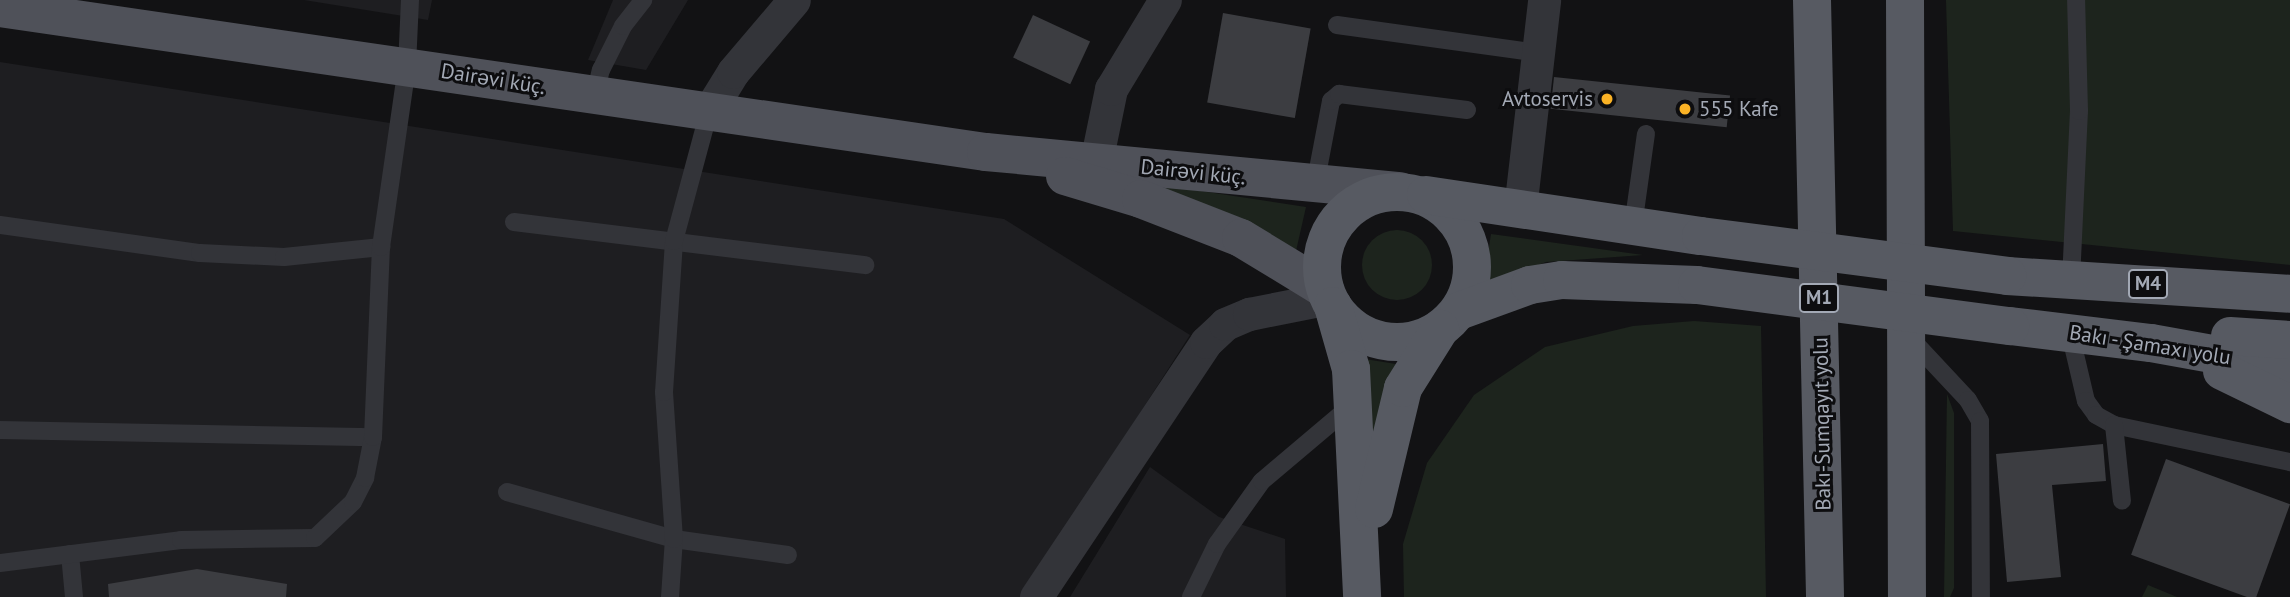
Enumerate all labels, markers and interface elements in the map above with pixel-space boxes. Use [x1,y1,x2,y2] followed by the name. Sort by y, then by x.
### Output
[439,58,547,100] street label: Dairəvi küç.
[1502,86,1593,112] place label: Avtoservis
[1599,91,1615,107] marker: Avtoservis
[1699,96,1779,122] place label: 555 Kafe
[1677,101,1693,117] marker: 555 Kafe
[1139,154,1247,190] street label: Dairəvi küç.
[2127,268,2169,300] road number: M4
[1798,282,1840,314] road number: M1
[2066,320,2234,370] street label: Bakı - Şamaxı yolu
[1808,337,1836,511] street label: Bakı-Sumqayıt yolu

